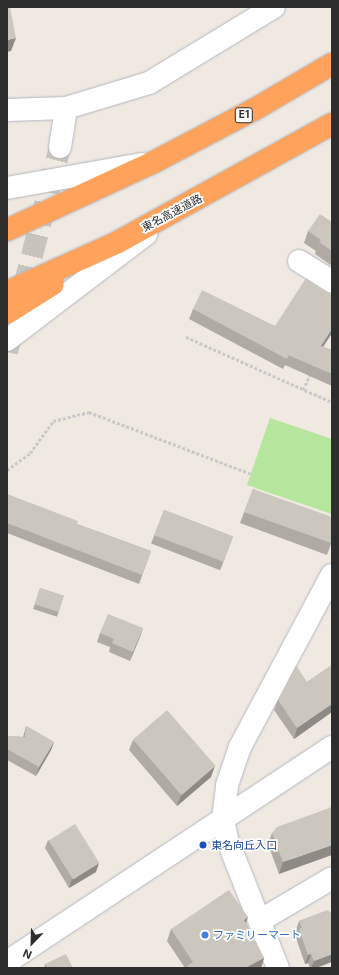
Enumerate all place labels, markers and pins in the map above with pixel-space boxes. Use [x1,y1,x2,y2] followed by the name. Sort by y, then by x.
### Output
[211,838,277,852] place label: 東名向丘入口
[198,840,208,850] marker: 東名向丘入口
[213,928,301,942] place label: ファミリーマート
[200,930,210,940] marker: ファミリーマート

